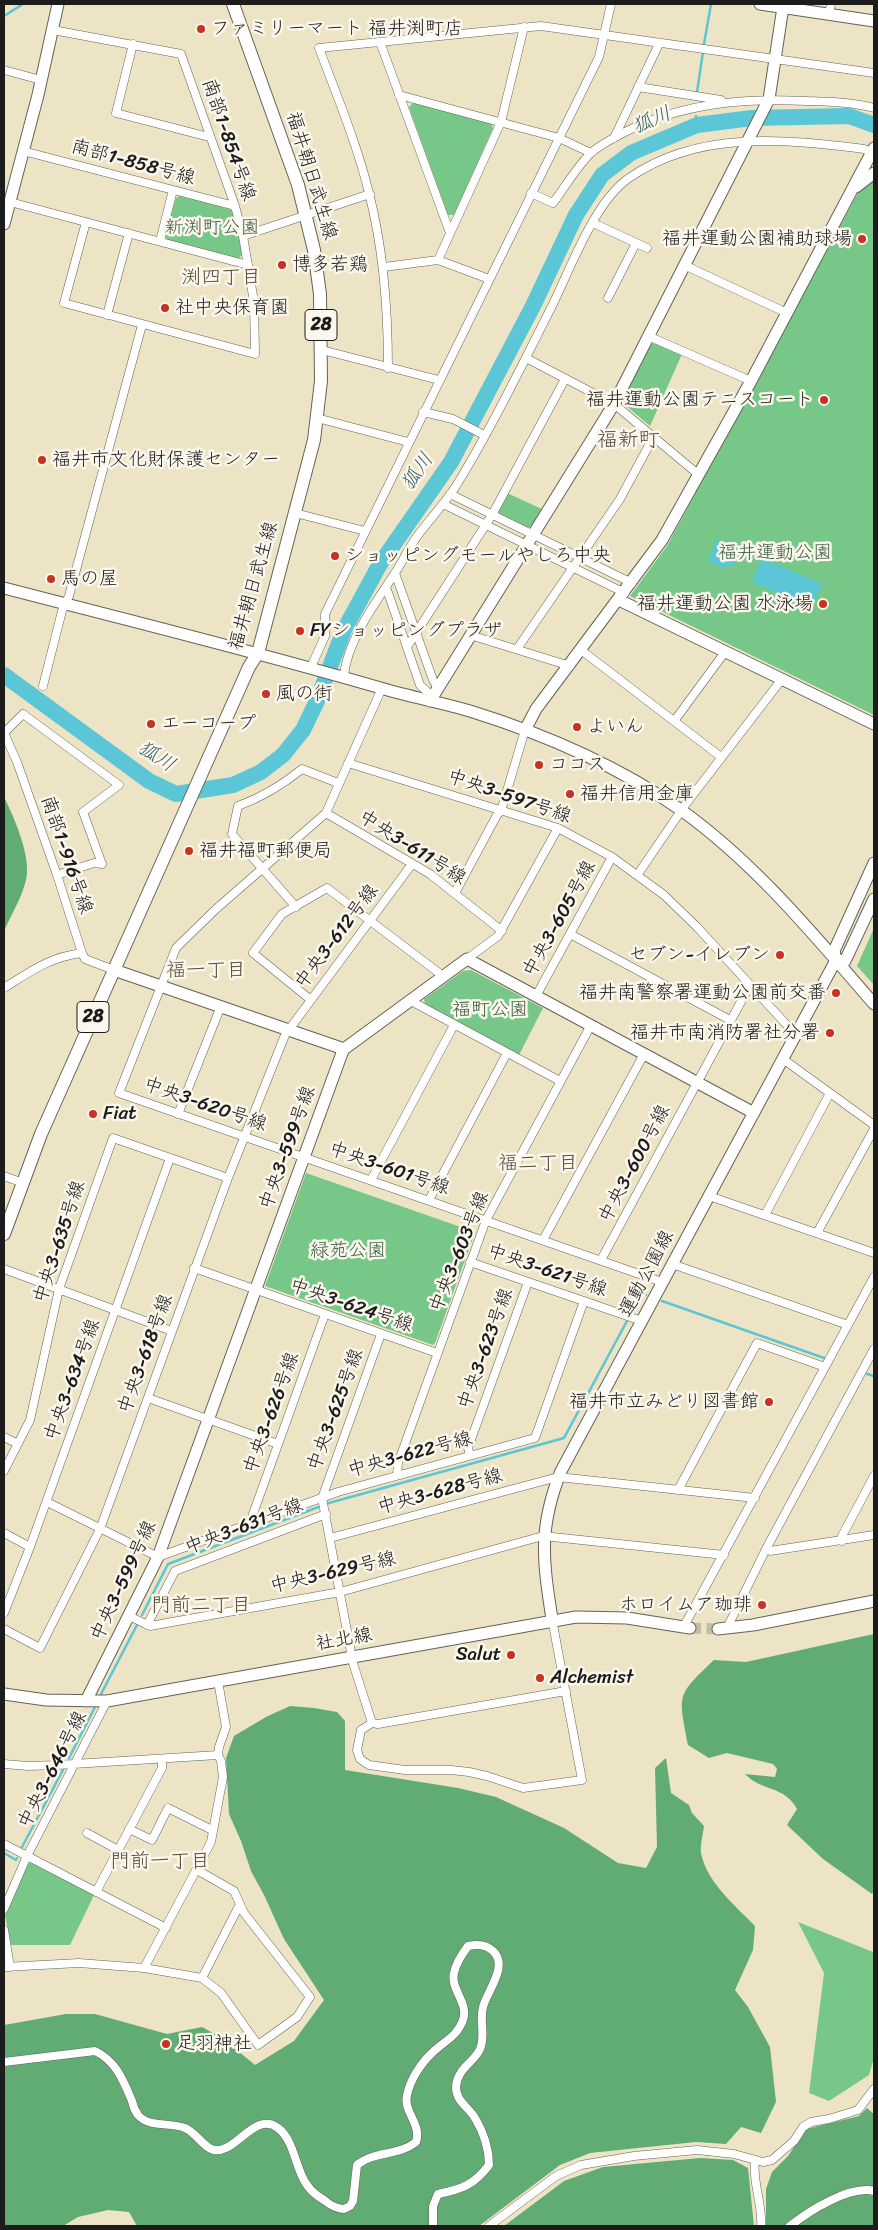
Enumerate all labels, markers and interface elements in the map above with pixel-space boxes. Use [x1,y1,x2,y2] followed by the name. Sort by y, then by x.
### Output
[211,18,463,40] place label: ファミリーマート 福井渕町店
[195,23,207,35] marker: ファミリーマート 福井渕町店
[196,76,260,204] street label: 南部1-854号線
[629,102,675,140] water label: 狐川
[281,109,341,243] street label: 福井朝日武生線
[68,135,198,191] street label: 南部1-858号線
[165,217,259,239] park label: 新渕町公園
[662,228,852,250] place label: 福井運動公園補助球場
[856,233,868,245] marker: 福井運動公園補助球場
[292,254,368,276] place label: 博多若鶏
[276,259,288,271] marker: 博多若鶏
[181,266,261,290] district label: 渕四丁目
[175,297,289,319] place label: 社中央保育園
[159,302,171,314] marker: 社中央保育園
[305,310,337,340] road number: 28
[586,389,814,411] place label: 福井運動公園テニスコート
[818,394,830,406] marker: 福井運動公園テニスコート
[597,428,659,454] district label: 福新町
[52,449,280,471] place label: 福井市文化財保護センター
[397,449,439,495] water label: 狐川
[36,454,48,466] marker: 福井市文化財保護センター
[225,519,283,653] street label: 福井朝日武生線
[718,542,832,564] park label: 福井運動公園
[345,545,611,567] place label: ショッピングモールやしろ中央
[329,550,341,562] marker: ショッピングモールやしろ中央
[61,568,118,590] place label: 馬の屋
[45,573,57,585] marker: 馬の屋
[637,593,813,615] place label: 福井運動公園 水泳場
[817,598,829,610] marker: 福井運動公園 水泳場
[310,620,502,642] place label: FYショッピングプラザ
[294,625,306,637] marker: FYショッピングプラザ
[276,683,333,705] place label: 風の街
[260,688,272,700] marker: 風の街
[161,713,256,735] place label: エーコープ
[587,716,644,738] place label: よいん
[145,718,157,730] marker: エーコープ
[571,721,583,733] marker: よいん
[133,736,179,778] water label: 狐川
[549,754,606,776] place label: ココス
[533,759,545,771] marker: ココス
[444,765,574,829] street label: 中央3-597号線
[580,783,694,805] place label: 福井信用金庫
[564,788,576,800] marker: 福井信用金庫
[35,793,97,917] street label: 南部1-916号線
[354,806,470,890] street label: 中央3-611号線
[199,840,332,862] place label: 福井福町郵便局
[183,845,195,857] marker: 福井福町郵便局
[519,857,601,981] street label: 中央3-605号線
[290,880,384,994] street label: 中央3-612号線
[628,944,770,966] place label: セブン-イレブン
[774,949,786,961] marker: セブン-イレブン
[166,959,246,983] district label: 福一丁目
[579,982,826,1004] place label: 福井南警察署運動公園前交番
[830,987,842,999] marker: 福井南警察署運動公園前交番
[452,999,528,1021] park label: 福町公園
[77,1002,109,1032] road number: 28
[630,1022,820,1044] place label: 福井市南消防署社分署
[824,1027,836,1039] marker: 福井市南消防署社分署
[140,1073,270,1137] street label: 中央3-620号線
[255,1083,321,1213] street label: 中央3-599号線
[594,1101,676,1227] street label: 中央3-600号線
[103,1103,136,1125] place label: Fiat
[87,1108,99,1120] marker: Fiat
[326,1138,452,1200] street label: 中央3-601号線
[498,1152,578,1176] district label: 福二丁目
[29,1178,91,1306] street label: 中央3-635号線
[425,1188,495,1316] street label: 中央3-603号線
[615,1227,679,1321] street label: 運動公園線
[310,1240,386,1262] park label: 緑苑公園
[484,1240,610,1302] street label: 中央3-621号線
[286,1274,416,1338] street label: 中央3-624号線
[453,1285,519,1413] street label: 中央3-623号線
[114,1291,178,1417] street label: 中央3-618号線
[40,1316,106,1444] street label: 中央3-634号線
[303,1346,369,1474] street label: 中央3-625号線
[239,1349,305,1477] street label: 中央3-626号線
[569,1391,759,1413] place label: 福井市立みどり図書館
[763,1396,775,1408] marker: 福井市立みどり図書館
[345,1427,475,1483] street label: 中央3-622号線
[375,1464,505,1520] street label: 中央3-628号線
[182,1494,306,1560] street label: 中央3-631号線
[86,1517,162,1645] street label: 中央3-599号線
[268,1547,398,1599] street label: 中央3-629号線
[151,1594,251,1618] district label: 門前二丁目
[619,1594,752,1616] place label: ホロイムア珈琲
[756,1599,768,1611] marker: ホロイムア珈琲
[314,1624,374,1656] street label: 社北線
[456,1644,501,1666] place label: Salut
[505,1649,517,1661] marker: Salut
[550,1667,633,1689] place label: Alchemist
[534,1672,546,1684] marker: Alchemist
[14,1707,92,1833] street label: 中央3-646号線
[110,1850,210,1874] district label: 門前一丁目
[176,2033,252,2055] place label: 足羽神社
[160,2038,172,2050] marker: 足羽神社

